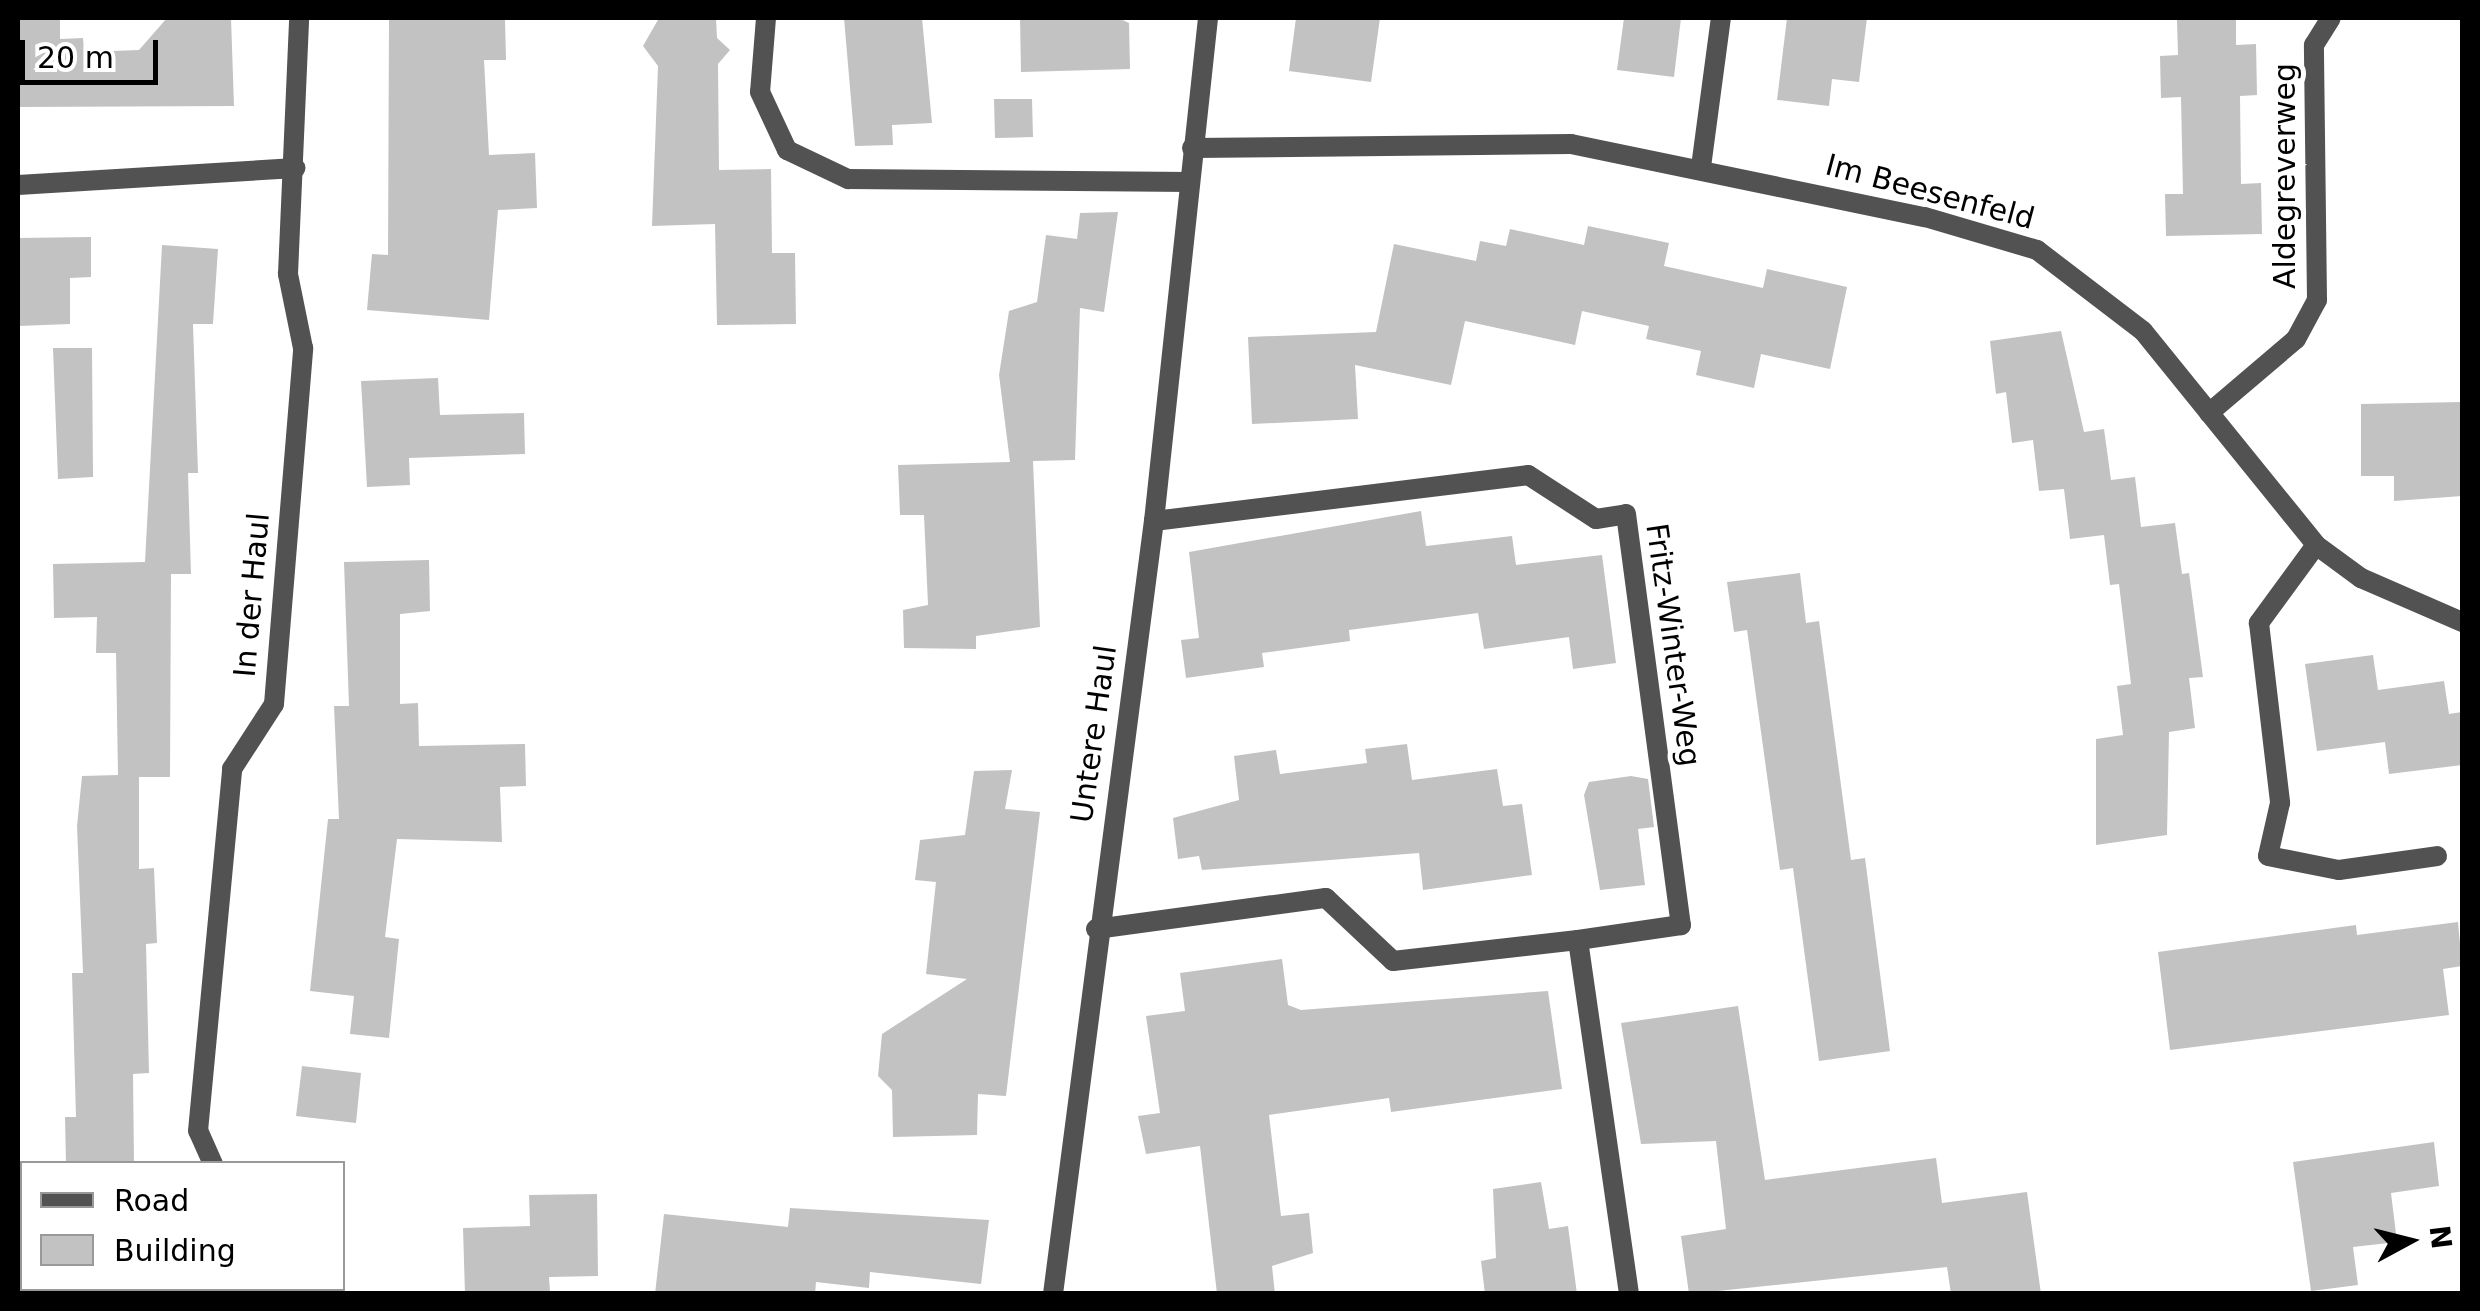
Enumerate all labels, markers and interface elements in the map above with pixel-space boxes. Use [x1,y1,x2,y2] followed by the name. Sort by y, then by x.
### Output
[25,20,162,82] scale bar
[37,40,114,75] text: 20 m
[2267,63,2303,289] street label: Aldegreverweg
[1822,147,2038,237] street label: Im Beesenfeld
[227,511,277,679] street label: In der Haul
[1638,521,1708,769] street label: Fritz-Winter-Weg
[1064,643,1124,825] street label: Untere Haul
[20,1161,345,1291] legend
[114,1183,189,1218] text: Road
[2360,1191,2460,1291] north arrow
[2422,1224,2458,1251] text: N
[114,1233,236,1268] text: Building

